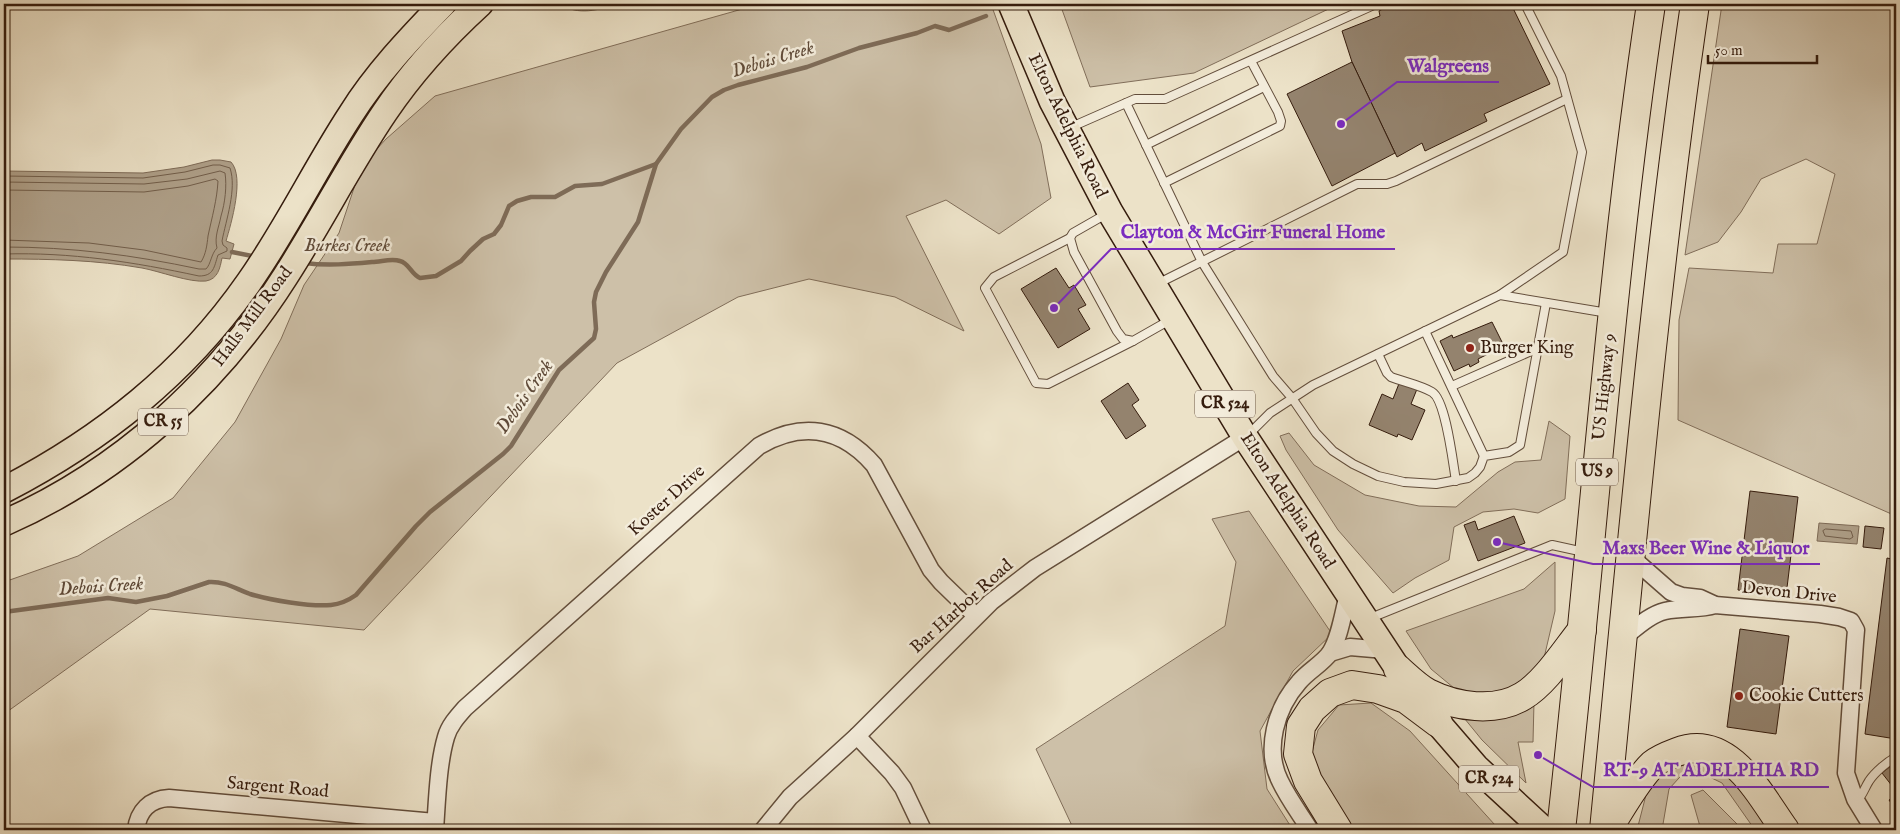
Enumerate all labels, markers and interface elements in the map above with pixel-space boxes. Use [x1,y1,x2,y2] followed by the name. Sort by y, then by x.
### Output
[1708,32,1816,64] scale bar
[729,36,817,84] water label: Debois Creek
[1715,41,1743,60] text: 50 m
[1397,48,1499,82] callout: Walgreens
[1022,50,1112,202] street label: Elton Adelphia Road
[1406,55,1489,79] text: Walgreens
[1111,215,1395,249] callout: Clayton & McGirr Funeral Home
[1121,221,1386,245] text: Clayton & McGirr Funeral Home
[304,234,390,258] water label: Burkes Creek
[208,262,298,372] street label: Halls Mill Road
[1588,332,1622,442] street label: US Highway 9
[1480,337,1574,360] place label: Burger King
[1464,342,1476,354] marker: Burger King
[491,355,559,439] water label: Debois Creek
[1195,390,1255,418] road number: CR 524
[138,408,188,436] road number: CR 55
[1234,428,1340,574] street label: Elton Adelphia Road
[1576,458,1618,486] road number: US 9
[624,460,710,542] street label: Koster Drive
[1593,530,1820,564] callout: Maxs Beer Wine & Liquor
[1603,537,1810,561] text: Maxs Beer Wine & Liquor
[906,555,1019,659] street label: Bar Harbor Road
[58,572,144,602] water label: Debois Creek
[1740,577,1838,609] street label: Devon Drive
[1749,685,1864,708] place label: Cookie Cutters
[1733,690,1745,702] marker: Cookie Cutters
[1593,753,1829,787] callout: RT-9 AT ADELPHIA RD
[1603,759,1819,783] text: RT-9 AT ADELPHIA RD
[1459,766,1519,792] road number: CR 524
[226,772,330,804] street label: Sargent Road

